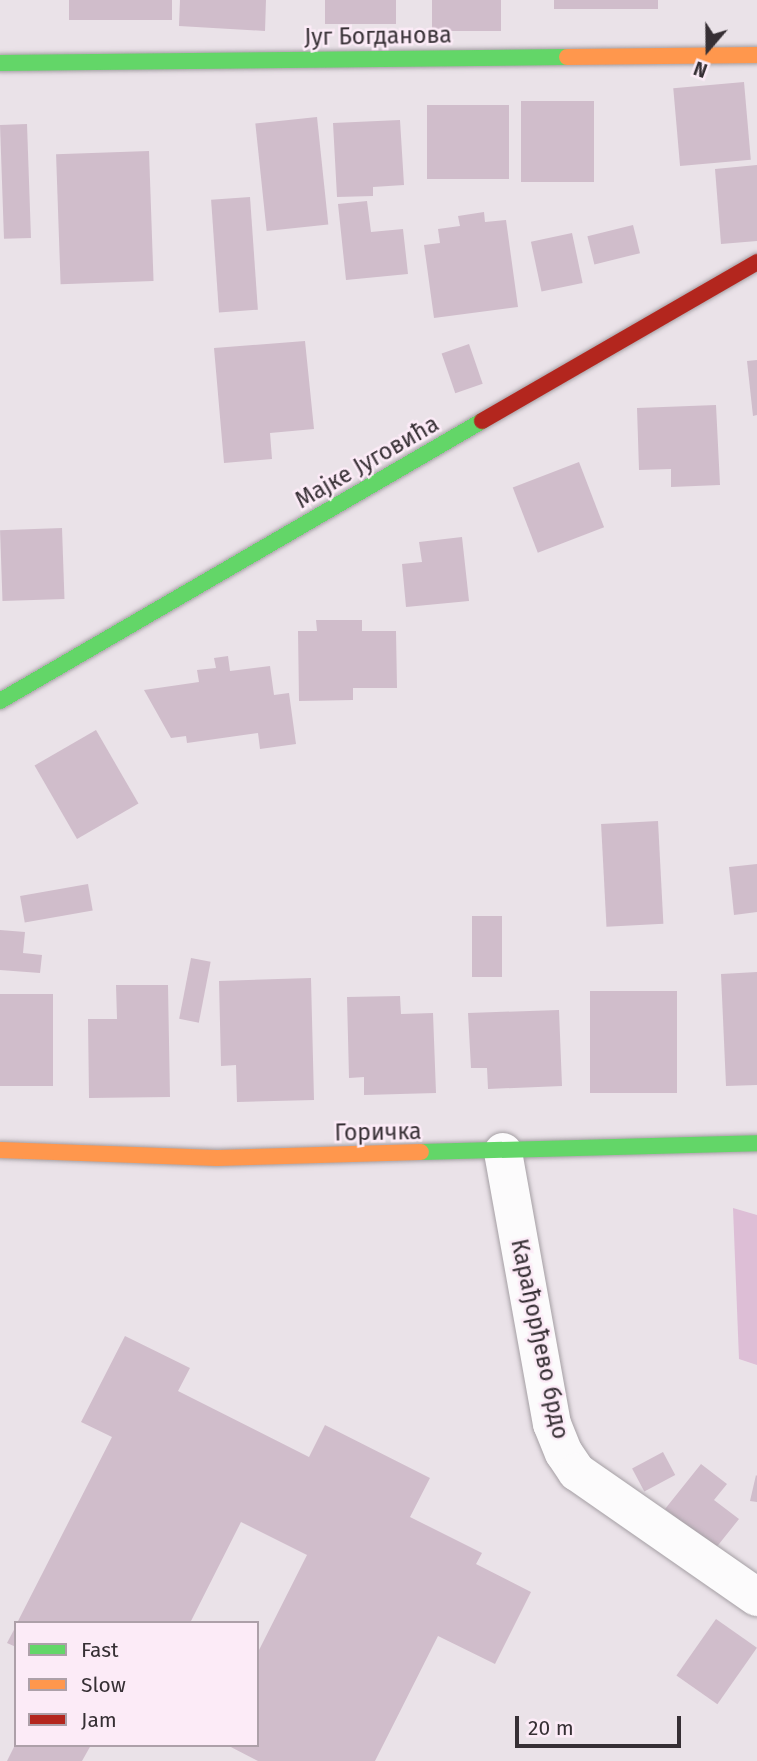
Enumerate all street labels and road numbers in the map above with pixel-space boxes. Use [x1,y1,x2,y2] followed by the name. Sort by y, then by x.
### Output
[304,21,452,51] street label: Југ Богданова
[290,410,444,514] street label: Мајке Југовића
[334,1117,422,1147] street label: Горичка
[505,1236,575,1442] street label: Карађорђево брдо

